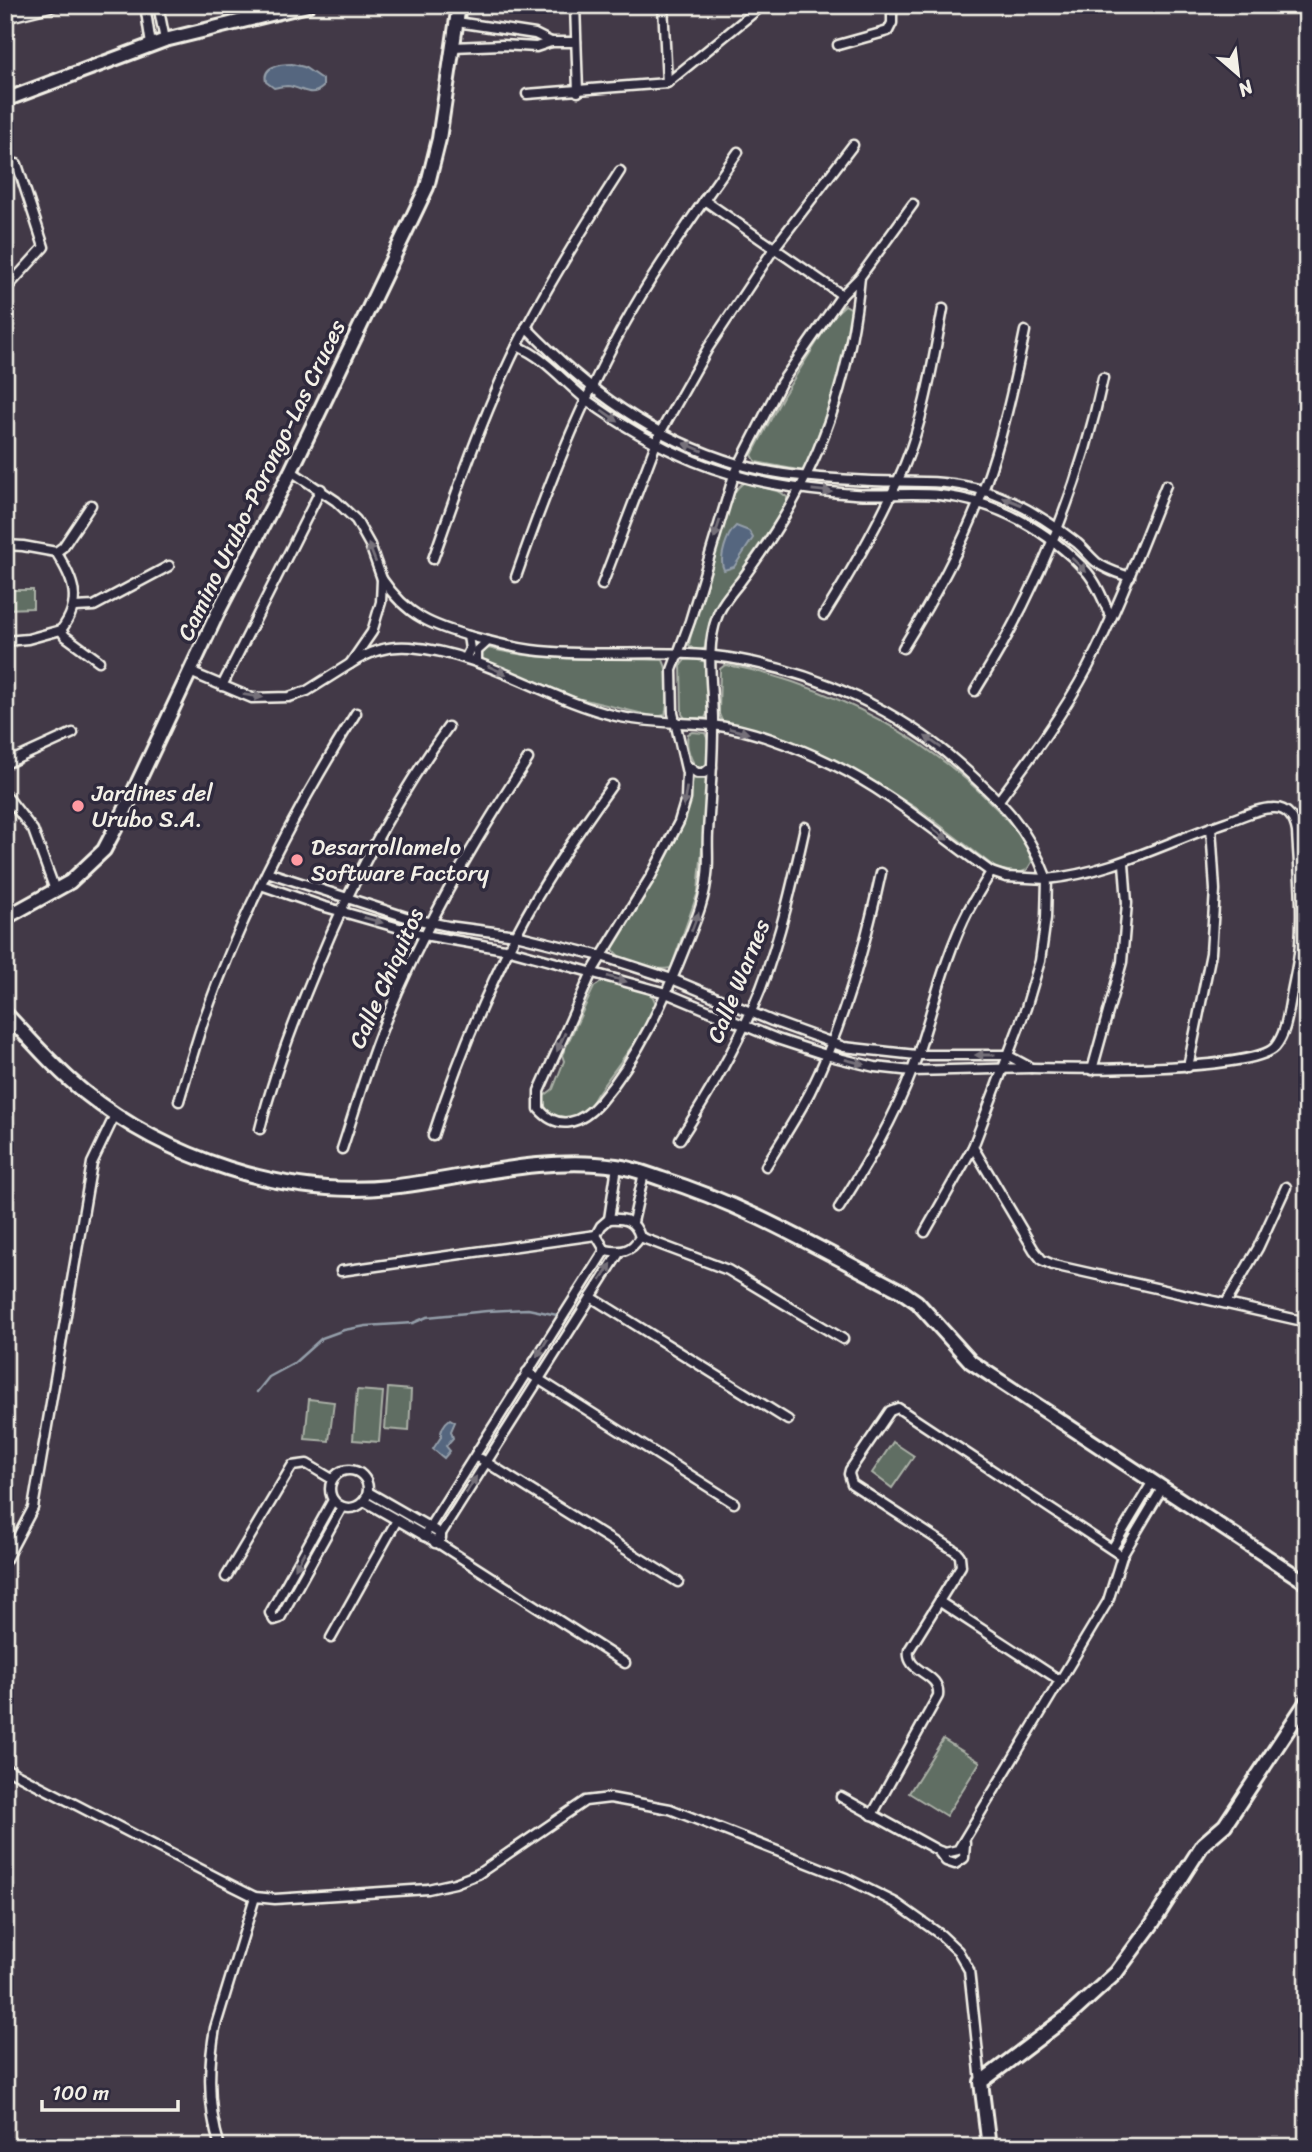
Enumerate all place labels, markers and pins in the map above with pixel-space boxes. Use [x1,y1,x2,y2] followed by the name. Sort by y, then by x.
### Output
[91,773,213,840] place label: Jardines del Urubo S.A.
[70,798,86,814] marker: Jardines del Urubo S.A.
[311,827,489,894] place label: Desarrollamelo Software Factory
[289,852,305,868] marker: Desarrollamelo Software Factory

